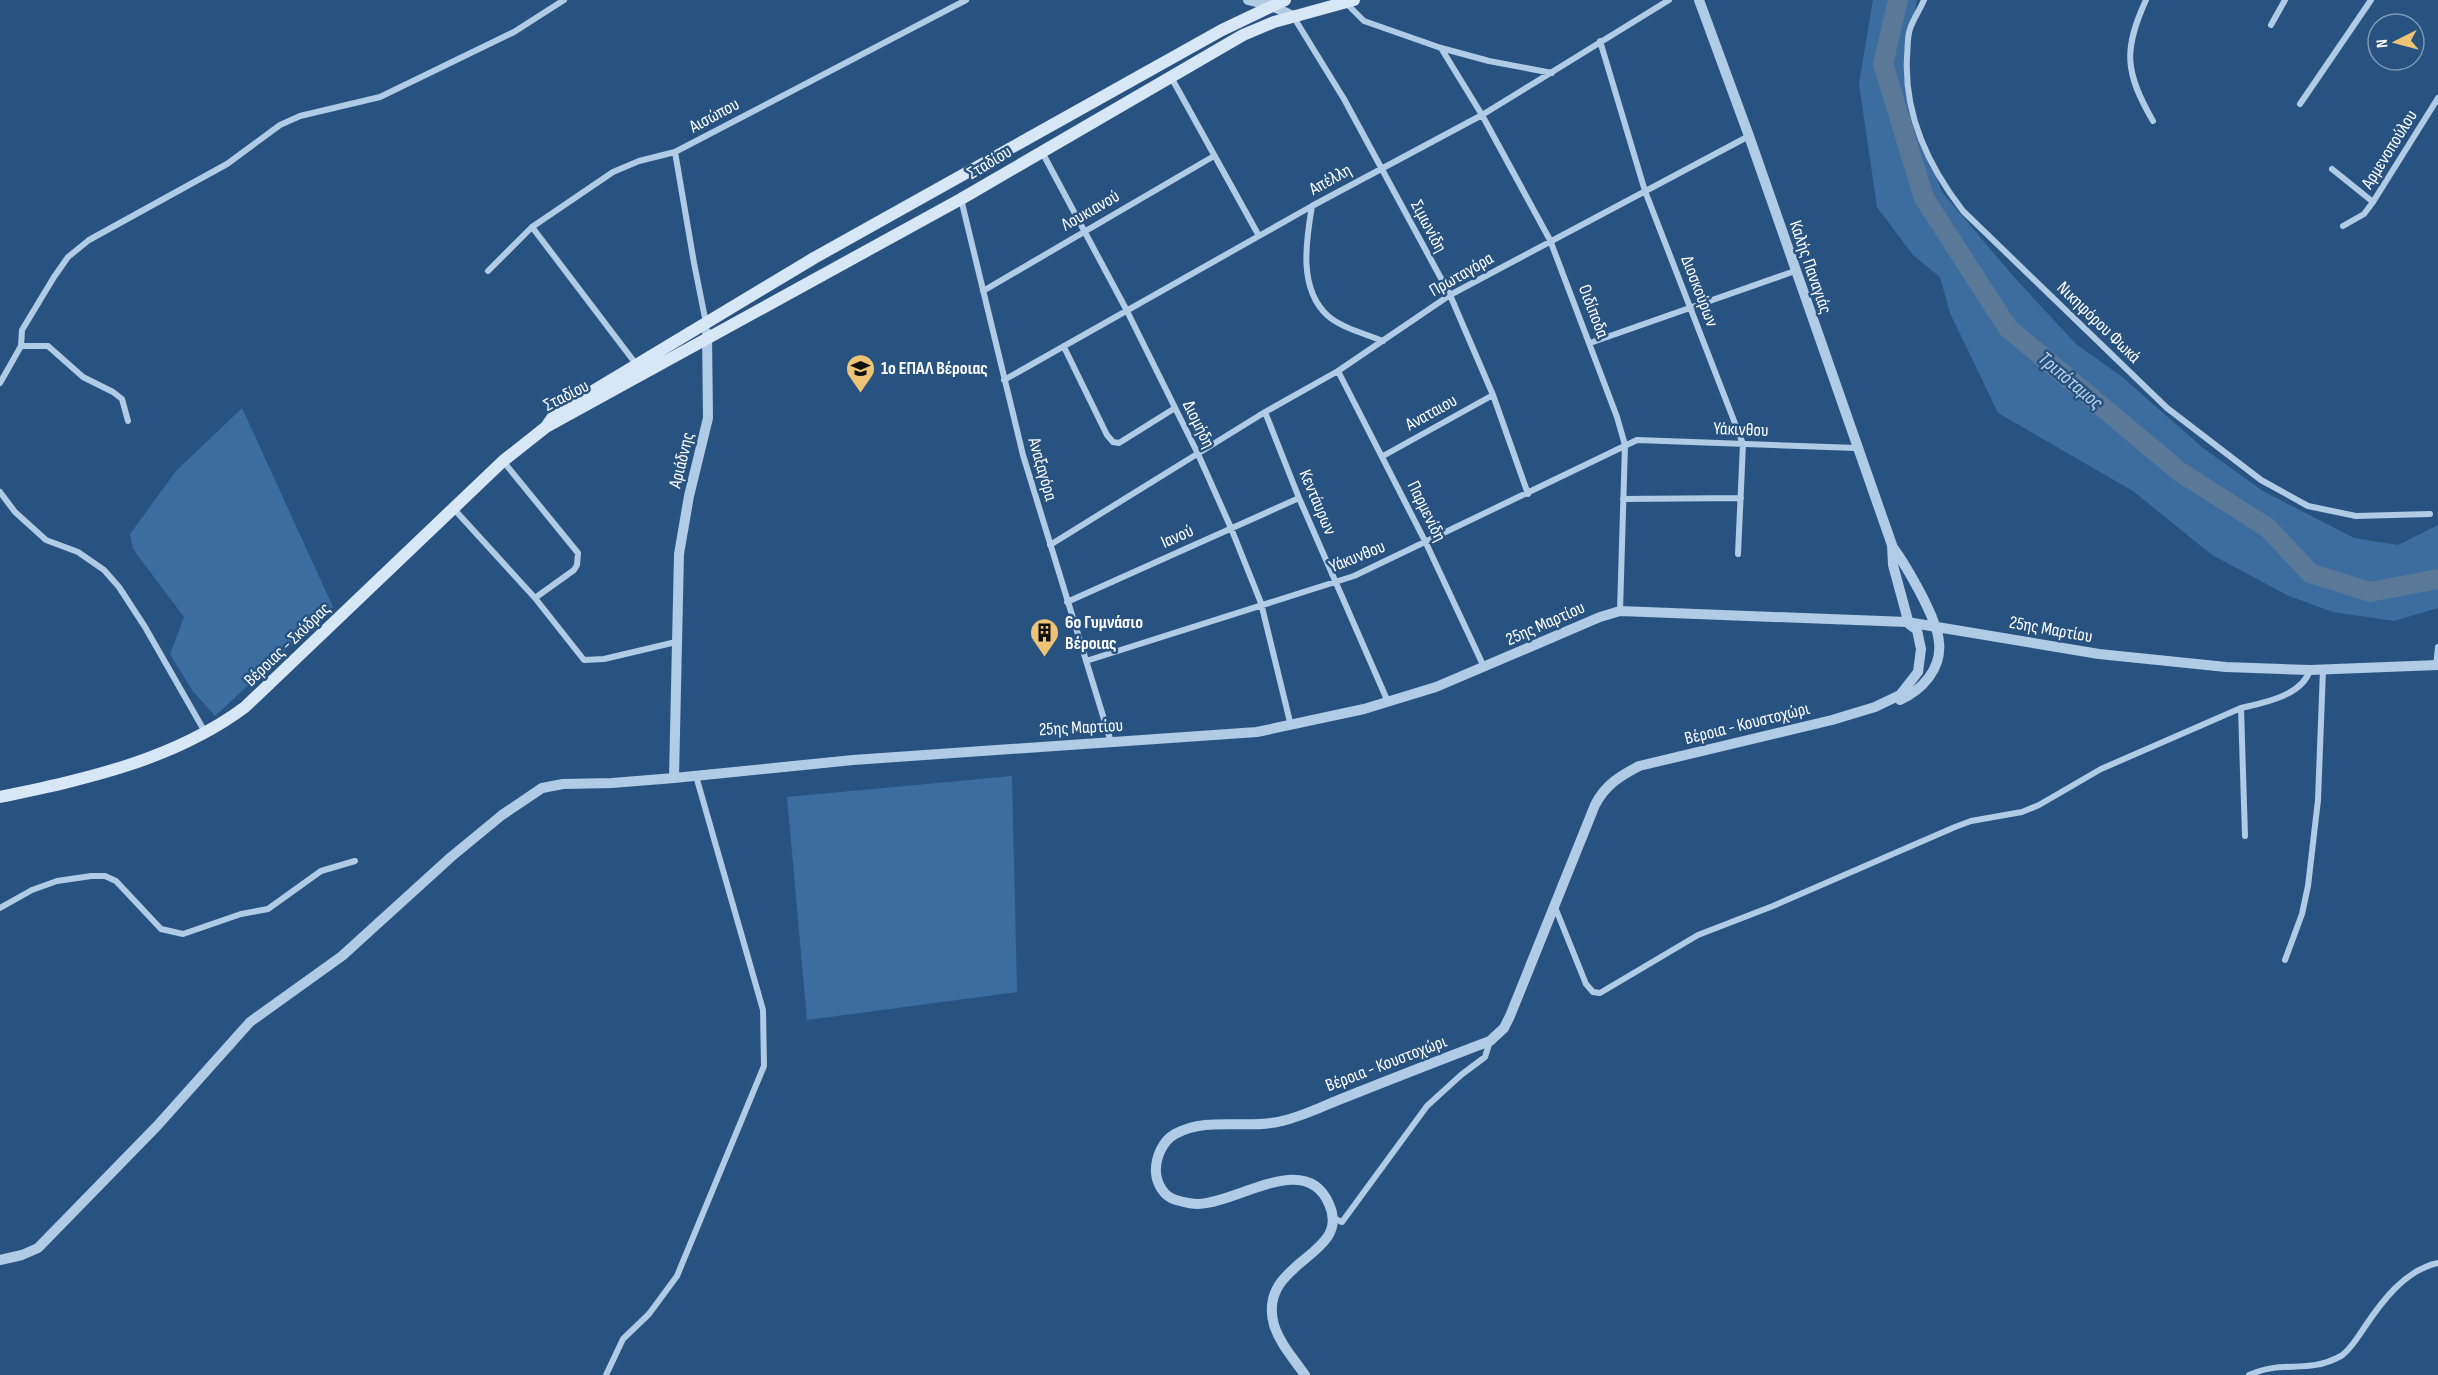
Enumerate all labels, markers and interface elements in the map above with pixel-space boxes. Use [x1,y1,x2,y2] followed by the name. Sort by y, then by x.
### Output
[2366,12,2426,72] north arrow
[2373,38,2392,49] text: N
[685,94,743,138] street label: Αισώπου
[2356,106,2422,193] street label: Αρμενοπούλου
[963,141,1015,184] street label: Σταδίου
[1305,159,1355,200] street label: Απέλλη
[1057,185,1123,236] street label: Λουκιανού
[1406,196,1451,256] street label: Σιμωνίδη
[1785,218,1836,317] street label: Καλής Παναγιάς
[1425,247,1497,301] street label: Πρωταγόρα
[1676,253,1723,330] street label: Διοσκούρων
[2053,277,2145,368] street label: Νικηφόρου Φωκά
[1574,282,1613,341] street label: Οιδίποδα
[2033,347,2108,415] water label: Τριπόταμος
[844,352,876,394] school or university icon: 1ο ΕΠΑΛ Βέροιας
[881,358,988,379] place label: 1ο ΕΠΑΛ Βέροιας
[540,375,592,416] street label: Σταδίου
[1401,390,1461,436] street label: Αναταιου
[1178,397,1219,451] street label: Διομήδη
[1713,418,1769,441] street label: Υάκινθου
[664,430,699,491] street label: Αριάδνης
[1023,434,1062,504] street label: Αναξαγόρα
[1294,467,1341,538] street label: Κεντάυρων
[1403,477,1450,545] street label: Παρμενίδη
[1158,520,1197,553] street label: Ιανού
[1326,536,1388,577] street label: Υάκυνθου
[1502,597,1588,650] street label: 25ης Μαρτίου
[240,598,335,691] street label: Βέροιας - Σκύδρας
[1065,612,1143,654] place label: 6ο Γυμνάσιο Βέροιας
[2008,612,2094,647] street label: 25ης Μαρτίου
[1028,616,1060,658] building icon: 6ο Γυμνάσιο Βέροιας
[1682,698,1812,749] street label: Βέροια - Κουστοχώρι
[1038,715,1124,740] street label: 25ης Μαρτίου
[1323,1031,1450,1096] street label: Βέροια - Κουστοχώρι

